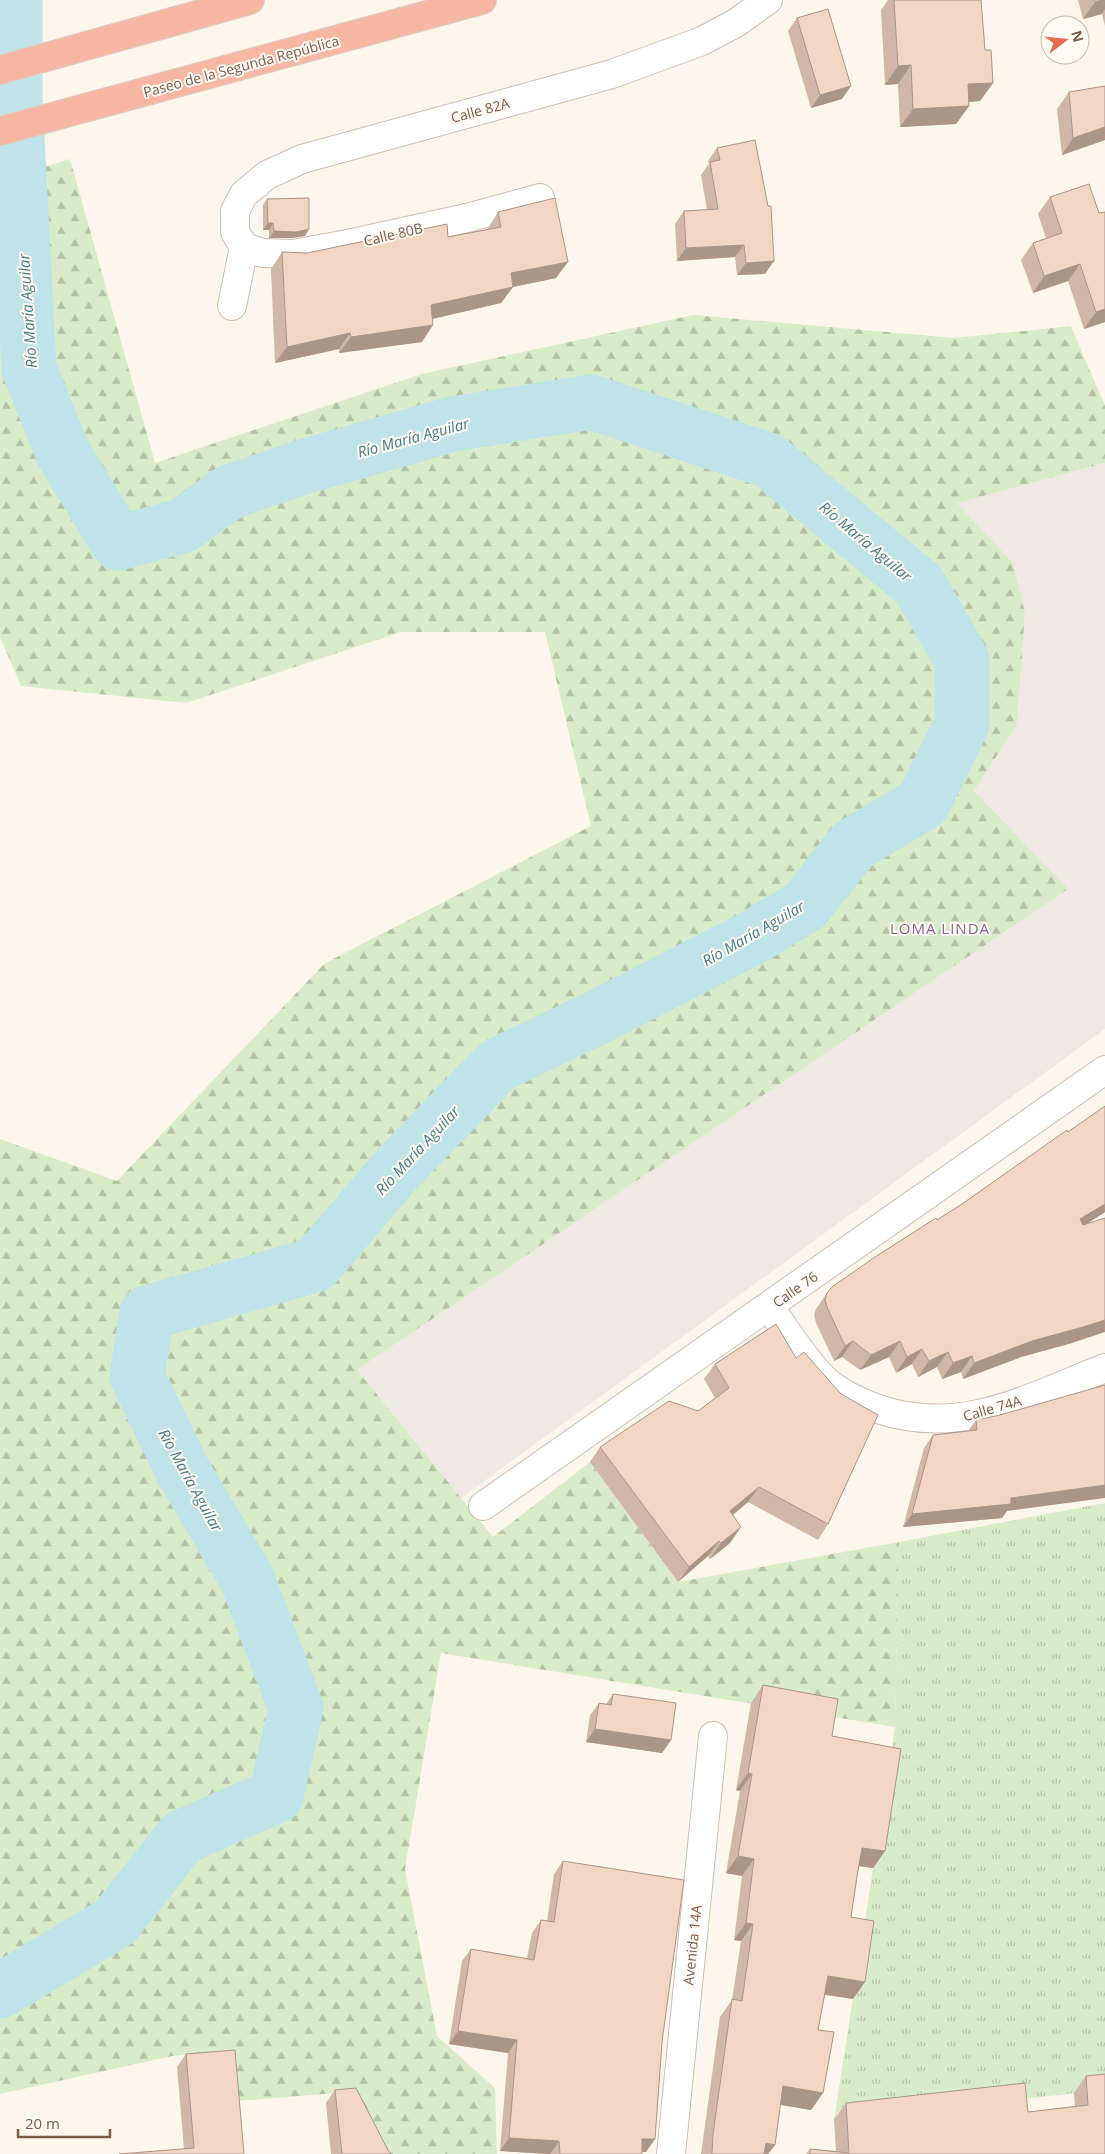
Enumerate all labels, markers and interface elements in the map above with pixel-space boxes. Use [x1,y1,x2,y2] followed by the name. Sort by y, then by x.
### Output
[1040,15,1090,65] north arrow
[1067,28,1089,44] text: N
[141,31,341,101] street label: Paseo de la Segunda República
[449,93,512,127] street label: Calle 82A
[362,218,424,250] street label: Calle 80B
[13,252,41,369] water label: Río María Aguilar
[355,412,472,461] water label: Río María Aguilar
[816,496,917,586] water label: Río María Aguilar
[698,895,809,970] water label: Río María Aguilar
[890,918,990,938] district label: LOMA LINDA
[371,1100,464,1199] water label: Río María Aguilar
[769,1267,821,1311] street label: Calle 76
[961,1391,1024,1425] street label: Calle 74A
[154,1425,228,1536] water label: Río María Aguilar
[678,1904,706,1986] street label: Avenida 14A
[18,2106,110,2138] scale bar
[25,2113,60,2133] text: 20 m

